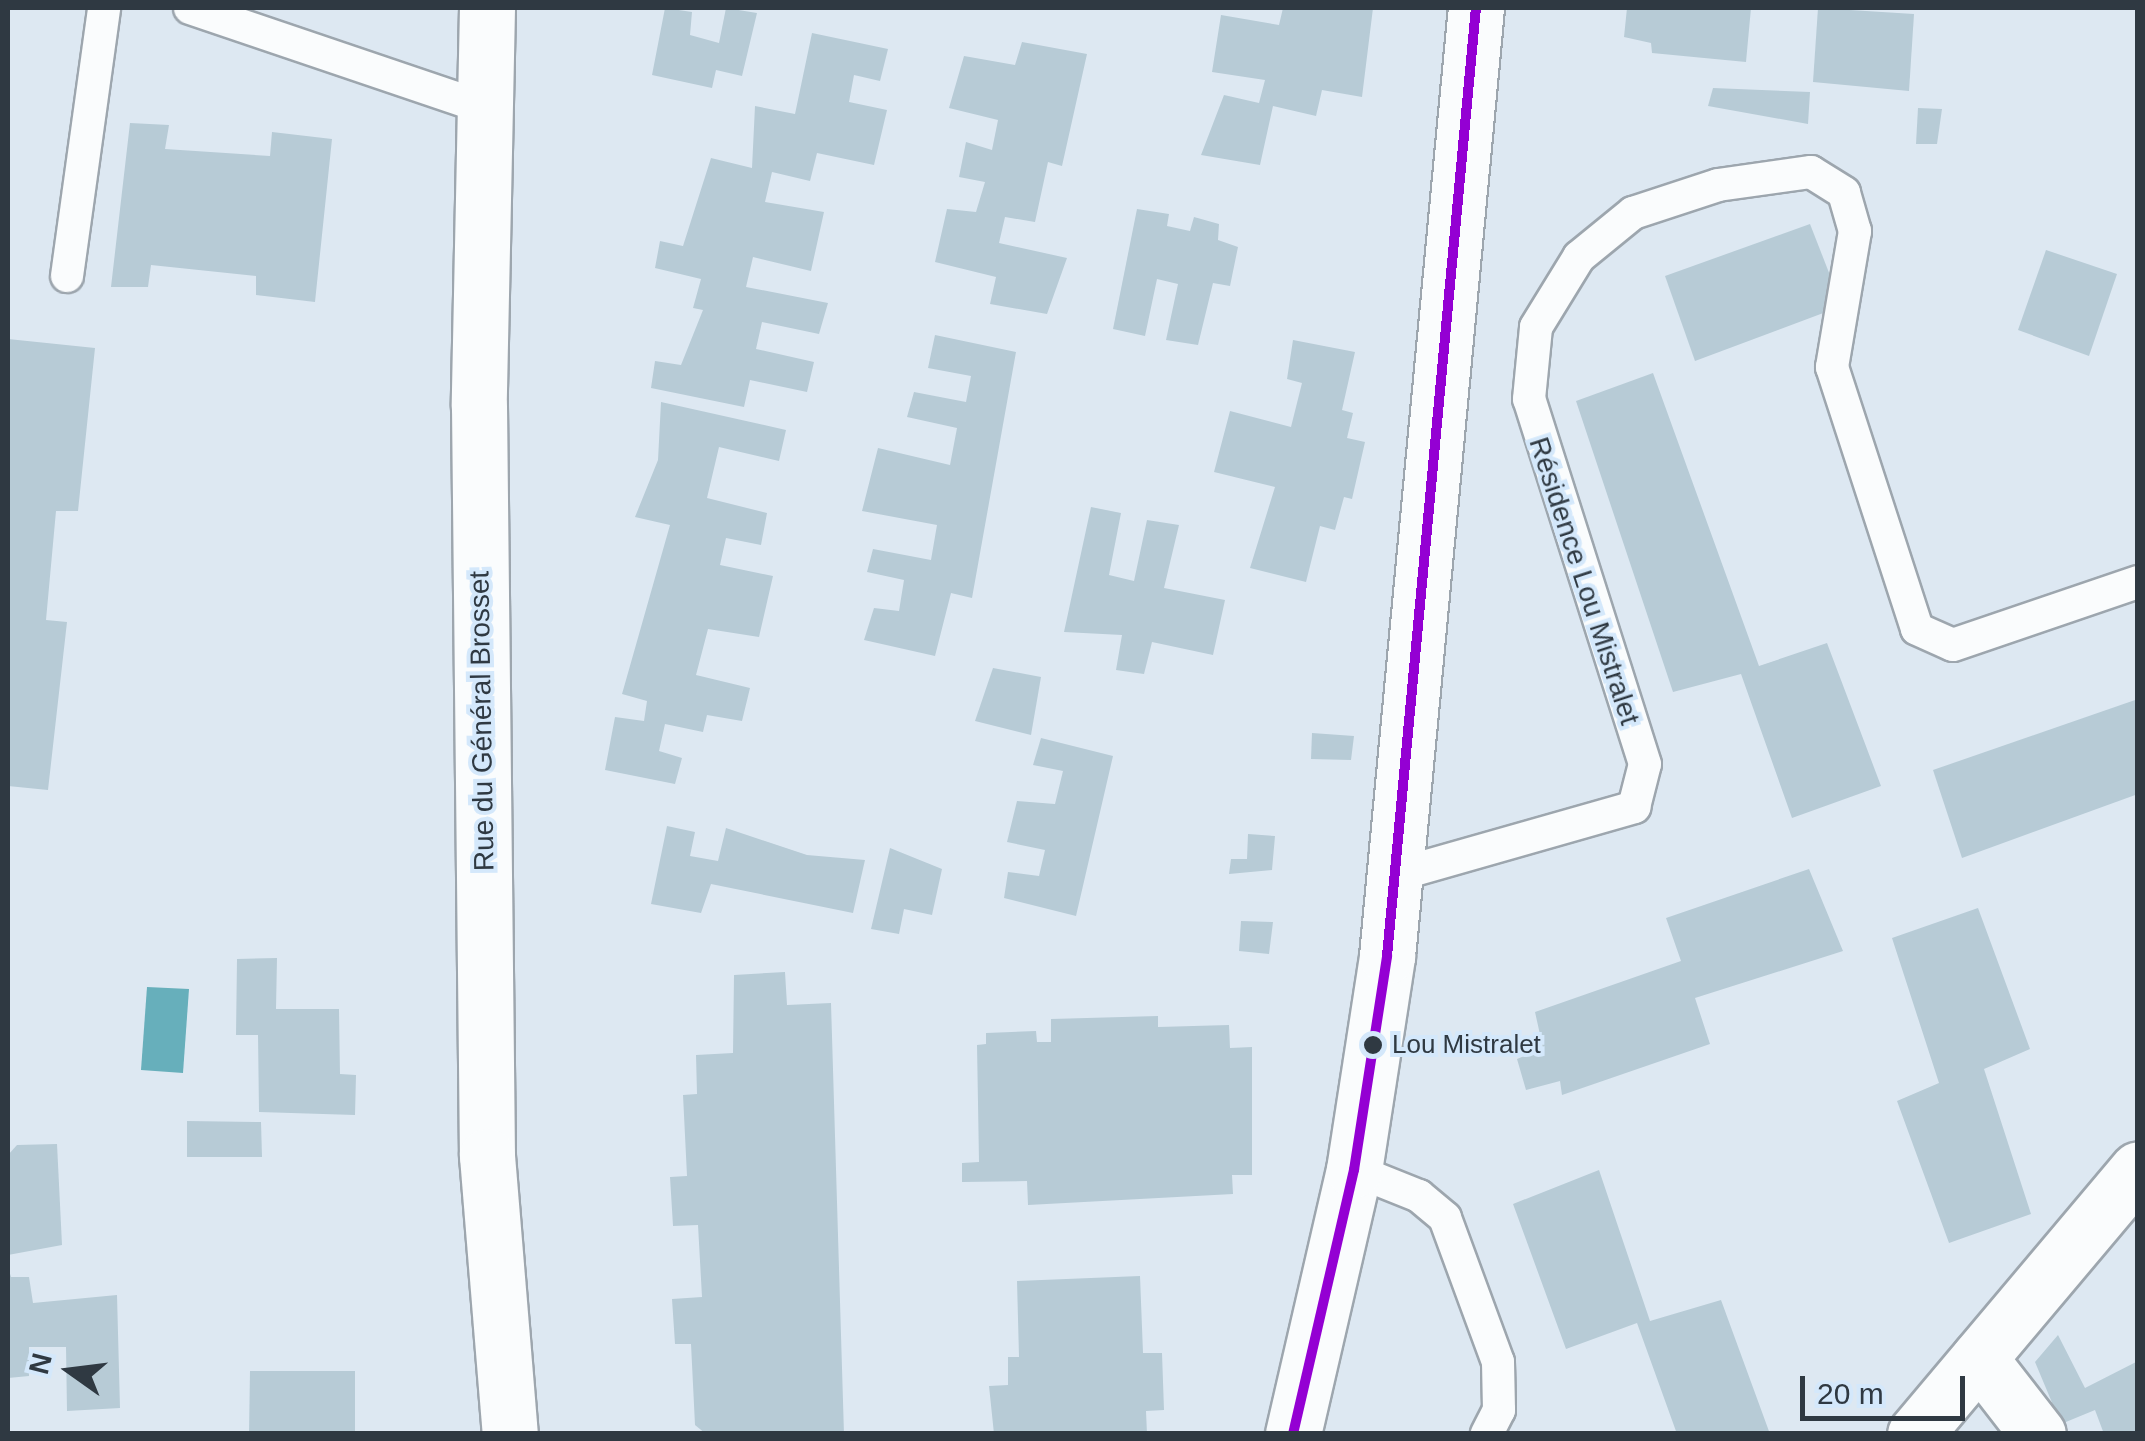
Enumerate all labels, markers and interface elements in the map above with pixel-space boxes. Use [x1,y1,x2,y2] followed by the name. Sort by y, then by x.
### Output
[1522,433,1646,729] street label: Résidence Lou Mistralet
[463,571,501,871] street label: Rue du Général Brosset
[1392,1029,1541,1061] place label: Lou Mistralet
[1363,1035,1383,1055] marker: Lou Mistralet
[20,1321,120,1421] north arrow
[23,1350,58,1377] text: N
[1805,1356,1970,1418] scale bar
[1817,1377,1884,1410] text: 20 m

